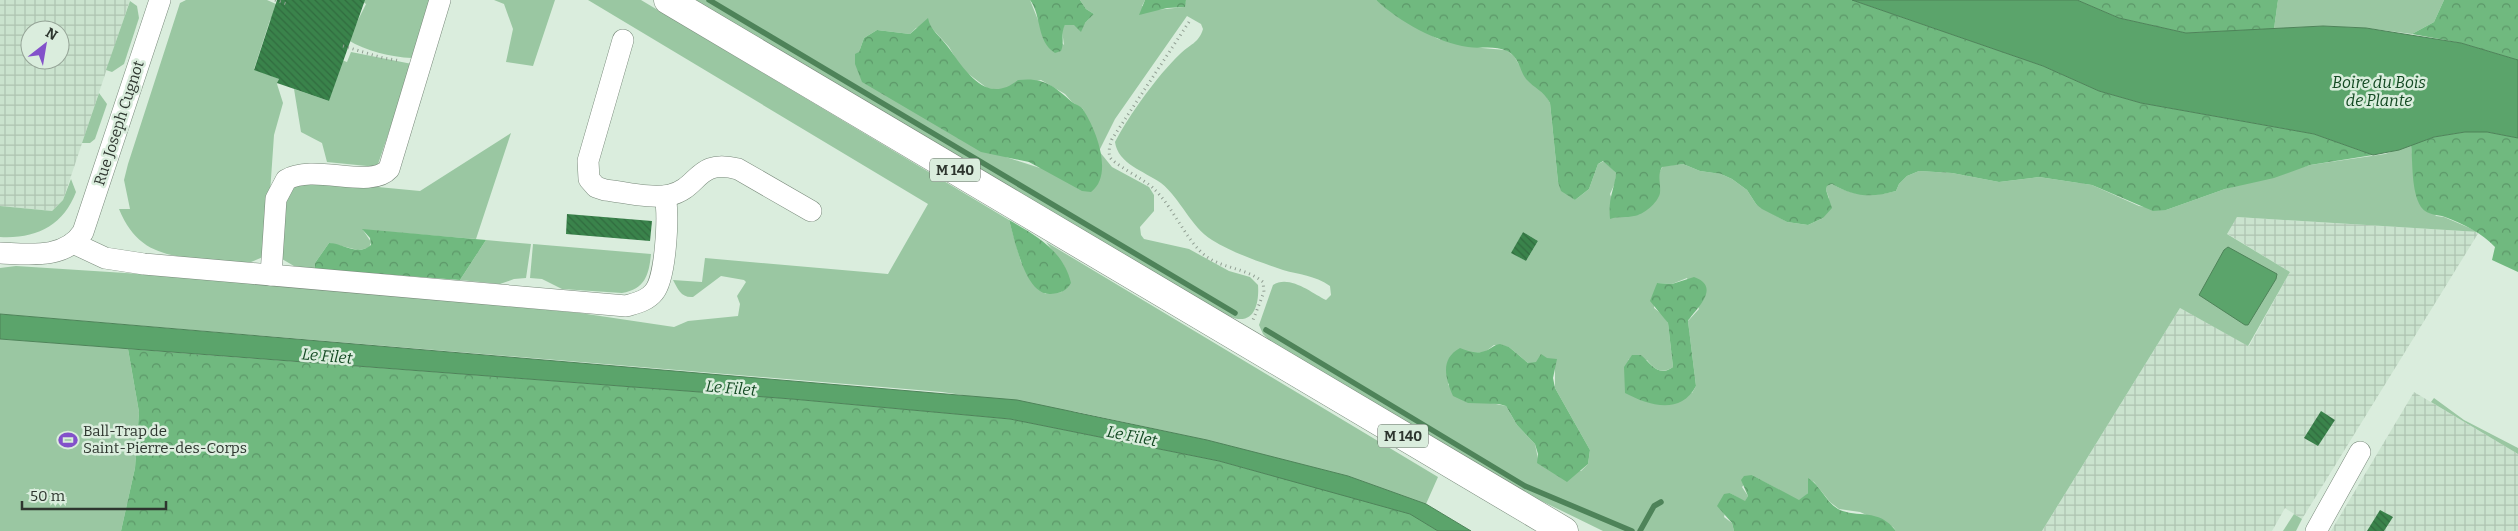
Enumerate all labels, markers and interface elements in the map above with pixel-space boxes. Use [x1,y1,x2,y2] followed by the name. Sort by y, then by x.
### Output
[20,20,70,70] north arrow
[42,24,61,44] text: N
[90,58,148,188] street label: Rue Joseph Cugnot
[2332,73,2426,110] water label: Boire du Bois de Plante
[930,158,980,182] road number: M 140
[301,344,353,368] water label: Le Filet
[705,376,757,400] water label: Le Filet
[83,422,247,457] place label: Ball-Trap de Saint-Pierre-des-Corps
[1105,422,1159,450] water label: Le Filet
[1378,424,1428,448] road number: M 140
[57,429,79,451] sports icon: Ball-Trap de Saint-Pierre-des-Corps
[22,478,166,510] scale bar
[30,487,66,505] text: 50 m

